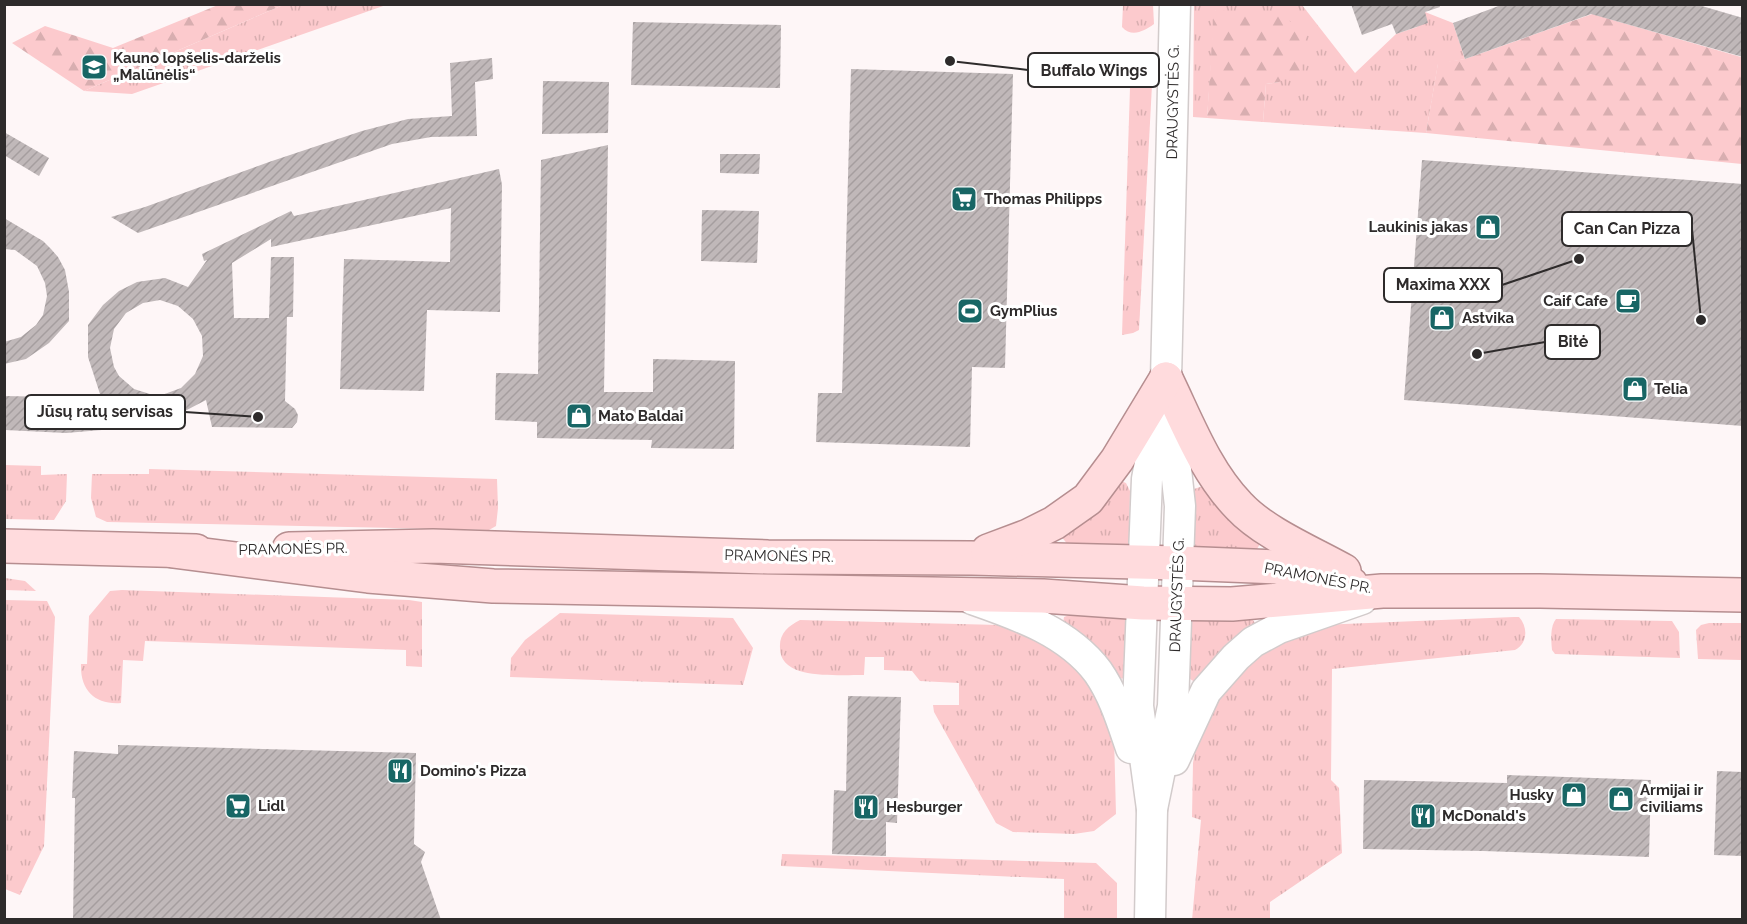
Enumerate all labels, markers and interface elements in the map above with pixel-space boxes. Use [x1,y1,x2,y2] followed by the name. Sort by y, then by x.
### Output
[1162,44,1183,160] street label: DRAUGYSTĖS G.
[113,49,281,84] place label: Kauno lopšelis-darželis „Malūnėlis“
[79,52,109,82] school or university icon: Kauno lopšelis-darželis „Malūnėlis“
[1028,53,1159,87] callout: Buffalo Wings
[1041,61,1148,80] text: Buffalo Wings
[949,184,979,214] supermarket icon: Thomas Philipps
[984,190,1102,208] place label: Thomas Philipps
[1473,212,1503,242] shop icon: Laukinis jakas
[1562,212,1692,246] callout: Can Can Pizza
[1368,218,1468,236] place label: Laukinis jakas
[1574,219,1680,238] text: Can Can Pizza
[1384,268,1502,302] callout: Maxima XXX
[1396,275,1491,294] text: Maxima XXX
[1613,286,1643,316] cafe icon: Caif Cafe
[1543,292,1608,310] place label: Caif Cafe
[955,296,985,326] sports icon: GymPlius
[990,302,1058,320] place label: GymPlius
[1427,303,1457,333] shop icon: Astvika
[1462,309,1514,327] place label: Astvika
[1545,325,1600,359] callout: Bitė
[1558,332,1589,351] text: Bitė
[1620,374,1650,404] shop icon: Telia
[1654,380,1688,398] place label: Telia
[25,395,185,429] callout: Jūsų ratų servisas
[564,401,594,431] shop icon: Mato Baldai
[37,402,173,421] text: Jūsų ratų servisas
[598,407,683,425] place label: Mato Baldai
[1165,537,1188,653] street label: DRAUGYSTĖS G.
[238,538,348,559] street label: PRAMONĖS PR.
[724,545,834,566] street label: PRAMONĖS PR.
[1263,558,1373,597] street label: PRAMONĖS PR.
[385,756,415,786] restaurant icon: Domino's Pizza
[420,762,527,780] place label: Domino's Pizza
[1559,780,1589,810] shop icon: Husky
[1640,781,1703,816] place label: Armijai ir civiliams
[1606,784,1636,814] shop icon: Armijai ir civiliams
[1510,786,1555,804] place label: Husky
[223,791,253,821] supermarket icon: Lidl
[851,792,881,822] restaurant icon: Hesburger
[258,797,285,815] place label: Lidl
[886,798,962,816] place label: Hesburger
[1408,801,1438,831] restaurant icon: McDonald's
[1442,807,1526,825] place label: McDonald's

